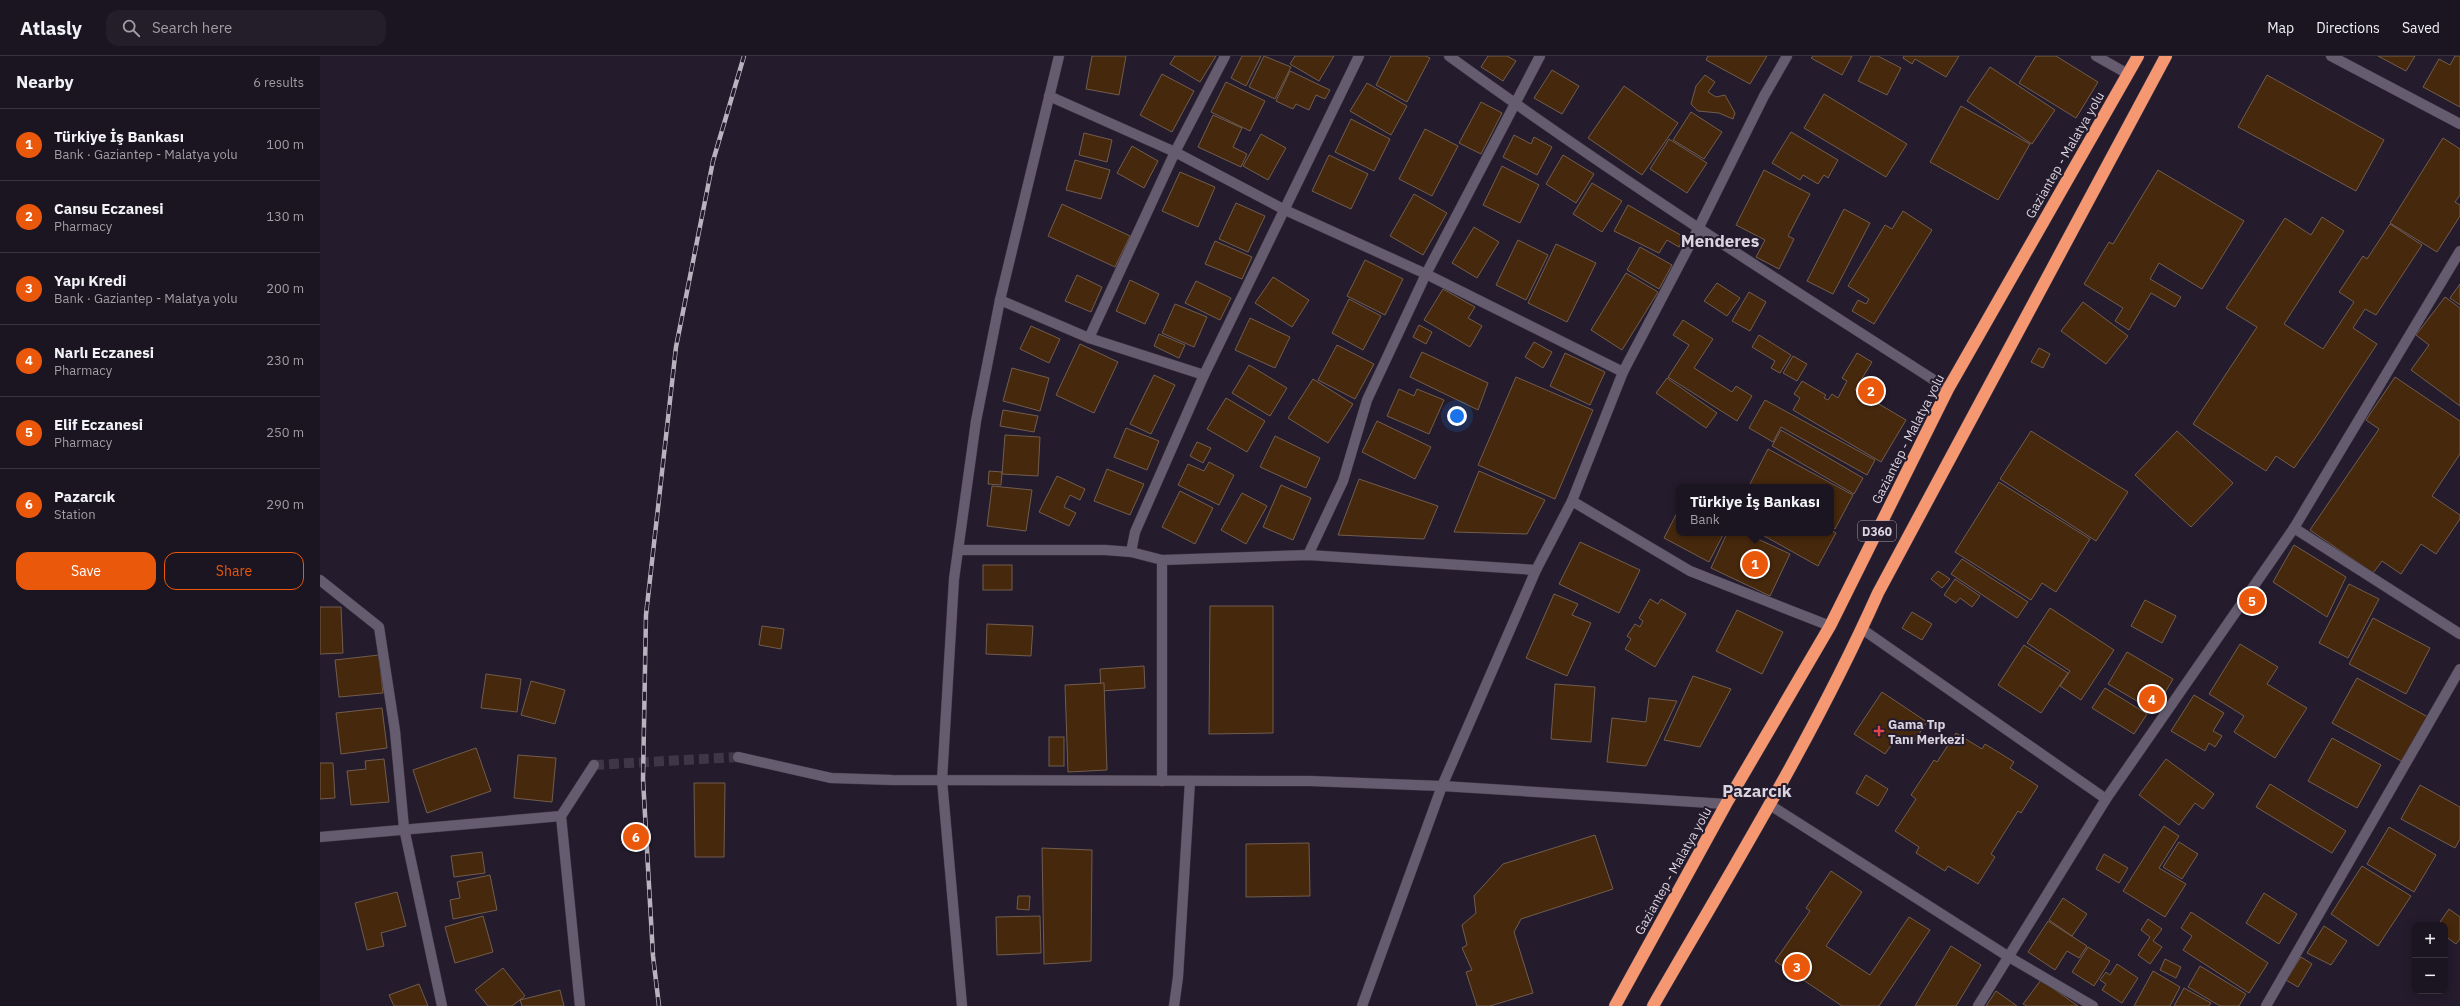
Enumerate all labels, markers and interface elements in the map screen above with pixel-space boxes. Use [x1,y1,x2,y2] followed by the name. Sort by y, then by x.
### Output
[106,10,386,46] search box
[20,16,82,40] text: Atlasly
[120,17,142,39] icon: search
[152,18,232,37] text: Search here
[2267,19,2294,37] text: Map
[2316,19,2380,37] text: Directions
[2402,19,2440,37] text: Saved
[16,71,74,93] text: Nearby
[253,74,304,91] text: 6 results
[2022,89,2108,221] street label: Gaziantep - Malatya yolu
[54,127,184,146] text: Türkiye İş Bankası
[25,136,33,153] text: 1
[266,136,304,153] text: 100 m
[54,146,238,163] text: Bank · Gaziantep - Malatya yolu
[54,199,164,218] text: Cansu Eczanesi
[25,208,33,225] text: 2
[266,208,304,225] text: 130 m
[54,218,112,235] text: Pharmacy
[1681,230,1760,252] district label: Menderes
[54,271,126,290] text: Yapı Kredi
[25,280,33,297] text: 3
[266,280,304,297] text: 200 m
[54,290,238,307] text: Bank · Gaziantep - Malatya yolu
[54,343,154,362] text: Narlı Eczanesi
[25,352,33,369] text: 4
[266,352,304,369] text: 230 m
[54,362,112,379] text: Pharmacy
[1868,371,1948,507] street label: Gaziantep - Malatya yolu
[1858,376,1884,406] pin: 2
[1447,406,1467,426] your location
[54,415,143,434] text: Elif Eczanesi
[25,424,33,441] text: 5
[266,424,304,441] text: 250 m
[54,434,112,451] text: Pharmacy
[1676,484,1834,536] popup
[54,487,115,506] text: Pazarcık
[1690,492,1820,511] text: Türkiye İş Bankası
[25,496,33,513] text: 6
[266,496,304,513] text: 290 m
[54,506,96,523] text: Station
[1690,511,1720,528] text: Bank
[1858,521,1896,541] road number: D360
[1742,549,1768,579] pin: 1
[16,552,156,590] button: Save
[164,552,304,590] button: Share
[2239,586,2265,616] pin: 5
[2139,684,2165,714] pin: 4
[1888,716,1965,748] place label: Gama Tıp Tanı Merkezi
[1873,725,1885,737] marker: Gama Tıp Tanı Merkezi
[1722,780,1792,802] district label: Pazarcık
[1631,804,1715,938] street label: Gaziantep - Malatya yolu
[623,822,649,852] pin: 6
[2412,922,2448,994] map controls
[2412,922,2448,958] button: +
[1784,952,1810,982] pin: 3
[2412,958,2448,994] button: −

